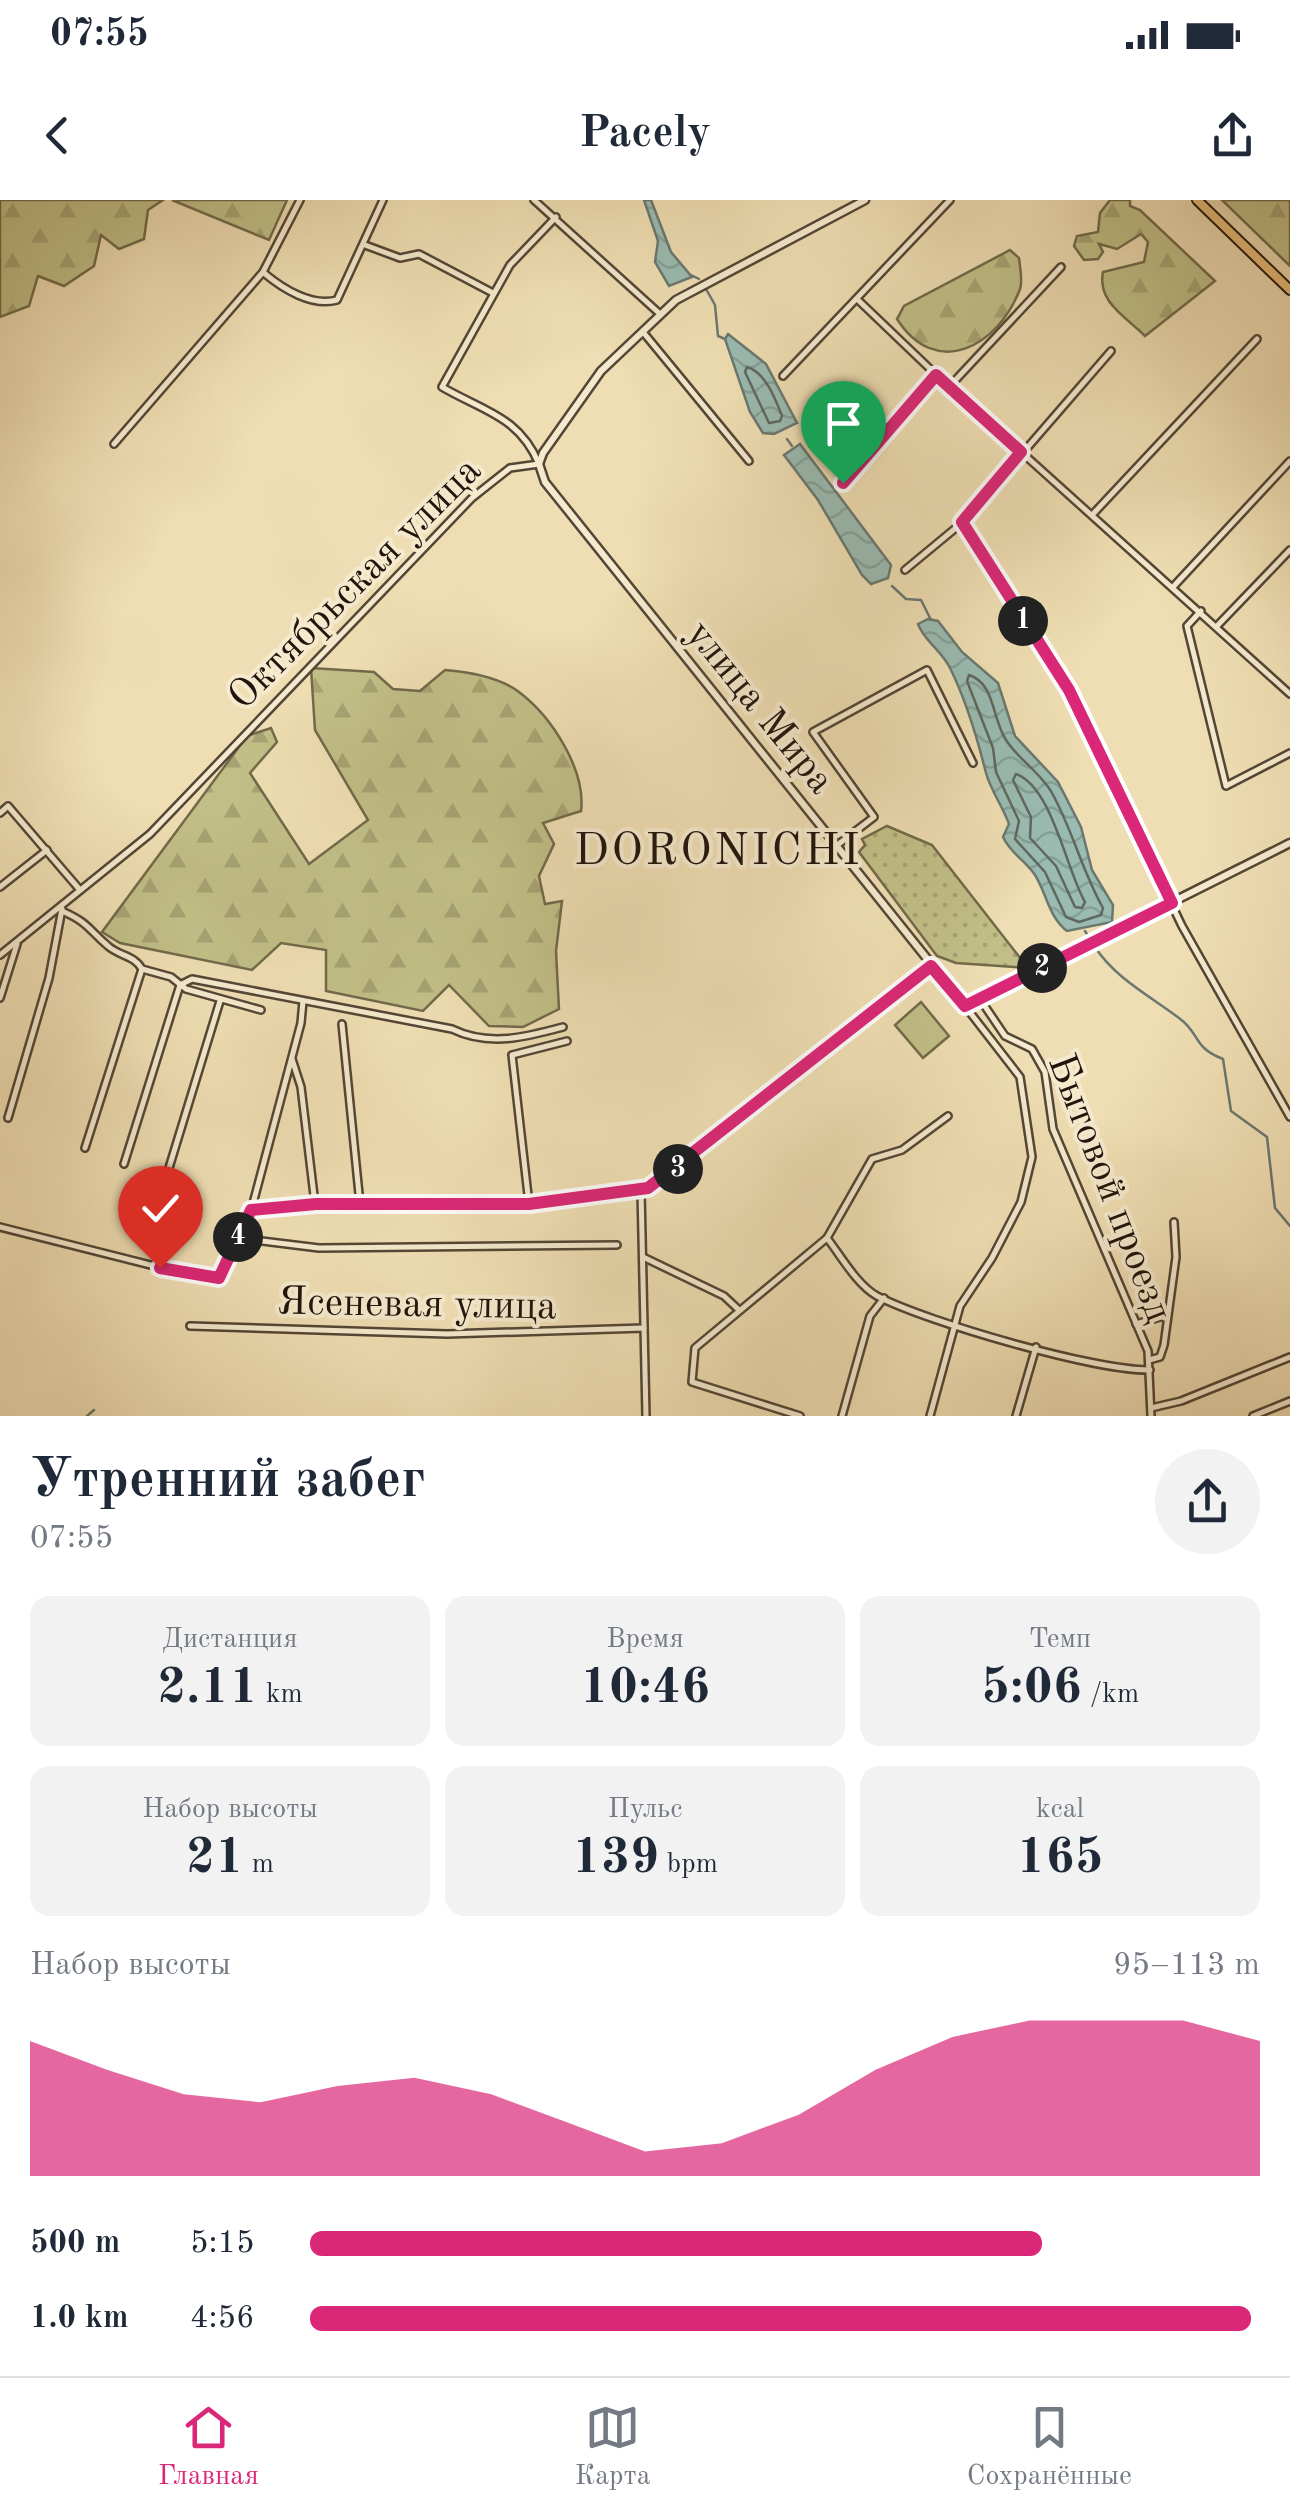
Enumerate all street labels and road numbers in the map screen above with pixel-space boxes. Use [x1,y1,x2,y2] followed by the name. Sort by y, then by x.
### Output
[222,451,490,719] street label: Октябрьская улица
[678,615,840,803] street label: улица Мира
[1039,1049,1178,1328] street label: Бытовой проезд
[277,1284,557,1328] street label: Ясеневая улица

